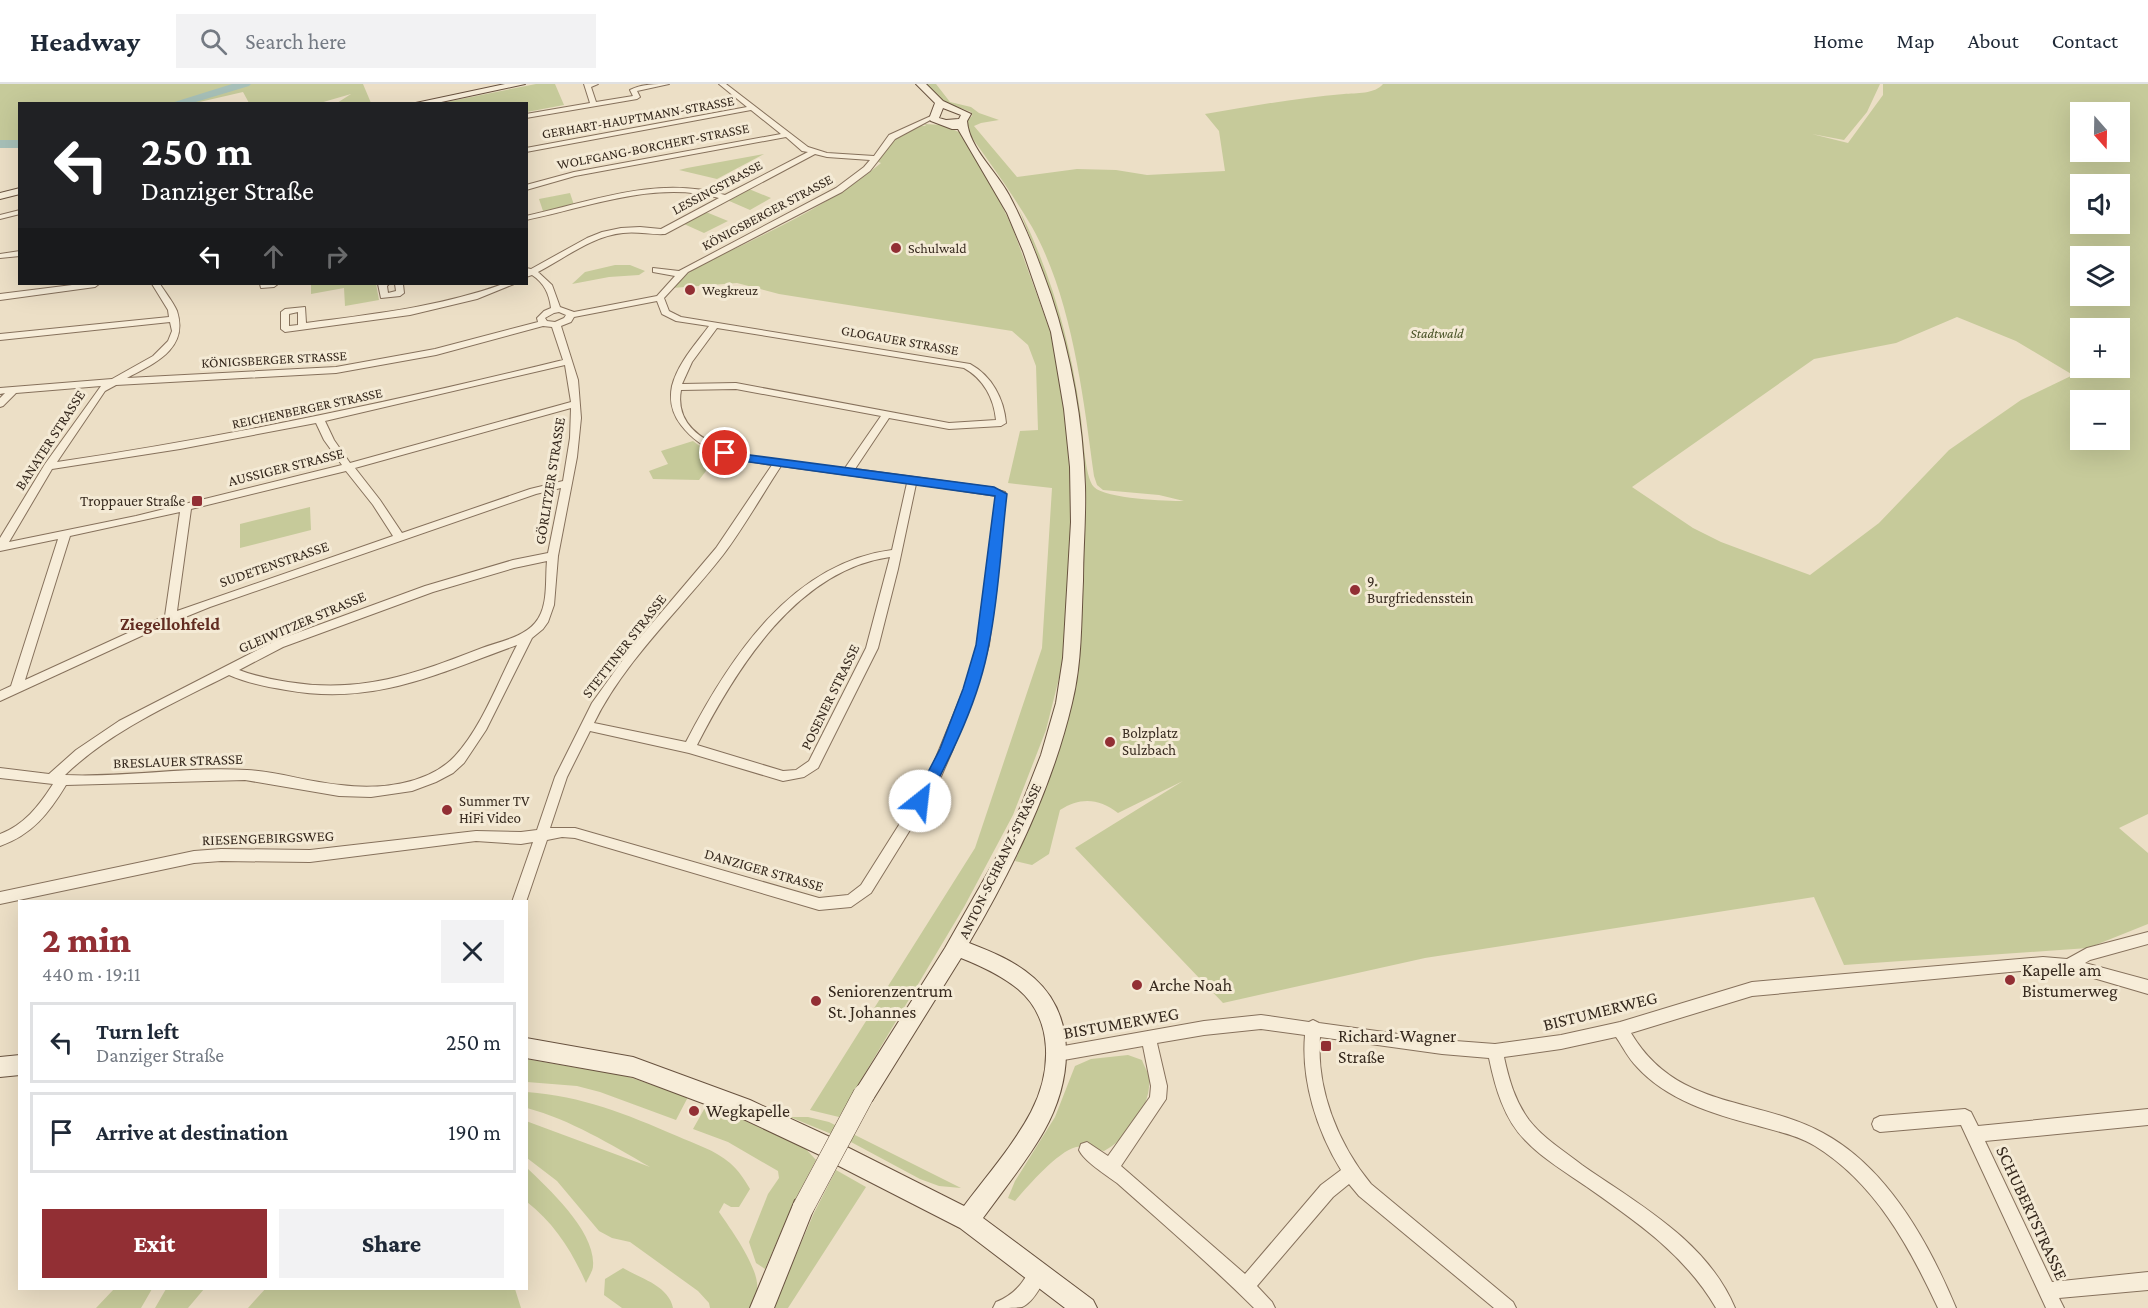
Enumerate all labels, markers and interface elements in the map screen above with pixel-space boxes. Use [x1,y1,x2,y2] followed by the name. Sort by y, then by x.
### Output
[176,14,596,68] search box
[197,25,230,58] icon: search
[30,26,140,57] text: Headway
[245,29,346,54] text: Search here
[1813,29,1863,53] text: Home
[1896,29,1935,53] text: Map
[1968,29,2019,53] text: About
[2052,29,2118,53] text: Contact
[541,92,736,142] street label: GERHART-HAUPTMANN-STRASSE
[2070,102,2130,162] north arrow
[2070,102,2130,450] map controls
[555,119,751,173] street label: WOLFGANG-BORCHERT-STRASSE
[42,126,120,204] icon: left
[141,127,252,174] text: 250 m
[669,156,765,218] street label: LESSINGSTRASSE
[699,171,836,253] street label: KÖNIGSBERGER STRASSE
[2070,174,2130,234] button: sound
[141,176,314,206] text: Danziger Straße
[194,240,227,273] icon: left
[257,240,290,273] icon: ahead
[320,240,353,273] icon: right
[908,240,967,256] place label: Schulwald
[889,241,903,255] marker: Schulwald
[2070,246,2130,306] button: layers
[702,282,758,298] place label: Wegkreuz
[683,283,697,297] marker: Wegkreuz
[2070,318,2130,378] button: +
[840,322,960,358] street label: GLOGAUER STRASSE
[1410,325,1464,341] park label: Stadtwald
[201,347,348,371] street label: KÖNIGSBERGER STRASSE
[230,384,384,432] street label: REICHENBERGER STRASSE
[12,387,88,493] street label: BANATER STRASSE
[2070,390,2130,450] button: −
[532,416,568,546] street label: GÖRLITZER STRASSE
[699,427,750,478] pin
[708,436,741,469] icon: arrive
[226,445,346,489] street label: AUSSIGER STRASSE
[80,493,185,510] place label: Troppauer Straße
[190,494,204,508] marker: Troppauer Straße
[217,538,331,590] street label: SUDETENSTRASSE
[1367,573,1474,607] place label: 9. Burgfriedensstein
[1348,583,1362,597] marker: 9. Burgfriedensstein
[236,588,368,656] street label: GLEIWITZER STRASSE
[579,591,669,701] street label: STETTINER STRASSE
[120,614,220,634] district label: Ziegellohfeld
[797,642,863,752] street label: POSENER STRASSE
[1122,725,1178,758] place label: Bolzplatz Sulzbach
[1103,735,1117,749] marker: Bolzplatz Sulzbach
[113,751,243,771] street label: BRESLAUER STRASSE
[888,769,952,833] position arrow
[955,781,1045,941] street label: ANTON-SCHRANZ-STRASSE
[459,793,530,826] place label: Summer TV HiFi Video
[440,803,454,817] marker: Summer TV HiFi Video
[202,828,334,848] street label: RIESENGEBIRGSWEG
[703,845,825,895] street label: DANZIGER STRASSE
[42,920,131,960] text: 2 min
[441,920,504,983] button: close
[2022,960,2118,1001] place label: Kapelle am Bistumerweg
[42,963,141,985] text: 440 m · 19:11
[2003,973,2017,987] marker: Kapelle am Bistumerweg
[1149,975,1233,995] place label: Arche Noah
[1130,978,1144,992] marker: Arche Noah
[828,981,953,1022] place label: Seniorenzentrum St. Johannes
[1541,987,1659,1035] street label: BISTUMERWEG
[809,994,823,1008] marker: Seniorenzentrum St. Johannes
[1062,1003,1180,1043] street label: BISTUMERWEG
[96,1019,179,1044] text: Turn left
[45,1026,78,1059] icon: left
[1338,1026,1457,1067] place label: Richard-Wagner Straße
[446,1030,501,1055] text: 250 m
[1319,1039,1333,1053] marker: Richard-Wagner Straße
[96,1044,224,1066] text: Danziger Straße
[706,1101,790,1121] place label: Wegkapelle
[687,1104,701,1118] marker: Wegkapelle
[45,1116,78,1149] icon: arrive
[96,1120,288,1145] text: Arrive at destination
[448,1120,501,1145] text: 190 m
[1992,1143,2072,1284] street label: SCHUBERTSTRASSE
[42,1209,267,1278] button: Exit
[279,1209,504,1278] button: Share

